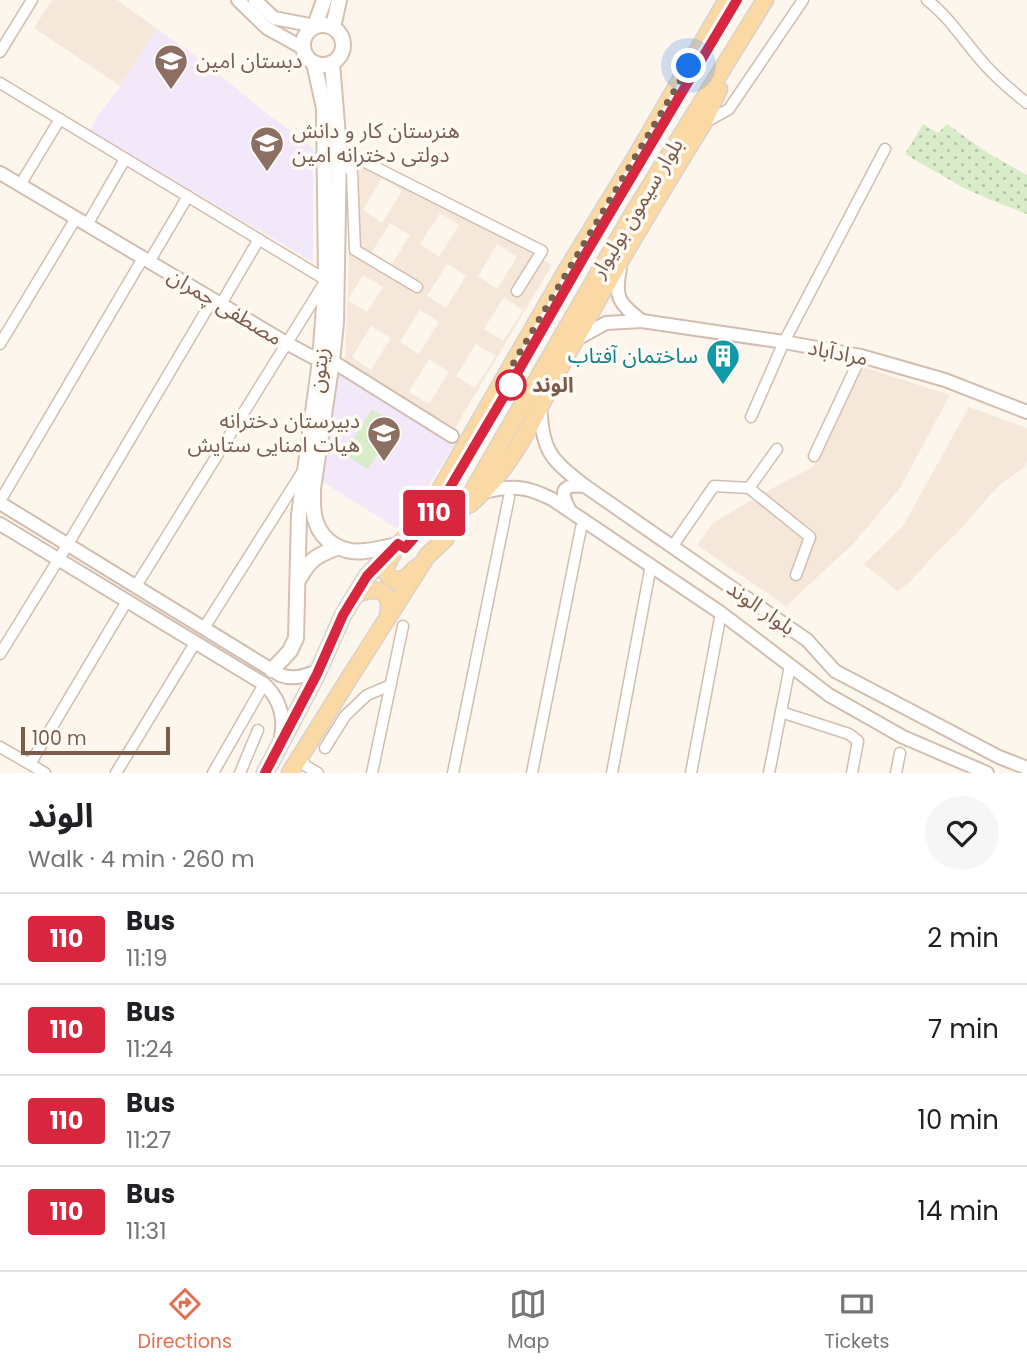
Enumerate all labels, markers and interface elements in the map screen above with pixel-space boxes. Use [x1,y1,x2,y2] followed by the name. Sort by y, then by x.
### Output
[152,42,190,91] school or university icon: دبستان امین
[196,46,303,75] place label: دبستان امین
[671,48,706,83] your location
[292,116,460,169] place label: هنرستان کار و دانش دولتی دخترانه امین
[248,124,286,173] school or university icon: هنرستان کار و دانش دولتی دخترانه امین
[583,133,690,284] street label: بلوار سیمون بولیوار
[162,261,288,352] street label: مصطفی چمران
[806,332,871,373] street label: مرادآباد
[704,337,742,386] building icon: ساختمان آفتاب
[568,341,698,370] place label: ساختمان آفتاب
[301,346,336,394] street label: زیتون
[496,370,526,400] marker: الوند
[532,370,574,399] place label: الوند
[188,406,360,459] place label: دبیرستان دخترانه هیات امنایی ستایش
[365,414,403,463] school or university icon: دبیرستان دخترانه هیات امنایی ستایش
[394,490,474,536] line badge: 110
[417,496,451,529] text: 110
[721,574,801,642] street label: بلوار الوند
[21,724,170,756] scale bar
[32,725,87,752] text: 100 m
[28,792,93,839] text: الوند
[925,796,999,870] button: heart
[28,843,255,875] text: Walk · 4 min · 260 m
[126,903,175,939] text: Bus
[927,920,999,956] text: 2 min
[50,922,83,955] text: 110
[126,942,167,974] text: 11:19
[126,994,175,1030] text: Bus
[928,1011,999,1047] text: 7 min
[50,1013,83,1046] text: 110
[126,1033,173,1065] text: 11:24
[126,1085,175,1121] text: Bus
[918,1102,999,1138] text: 10 min
[50,1104,83,1137] text: 110
[126,1124,171,1156] text: 11:27
[126,1176,175,1212] text: Bus
[918,1193,999,1229] text: 14 min
[50,1195,83,1228] text: 110
[126,1215,167,1247] text: 11:31
[138,1285,232,1356] tab: Directions
[507,1285,549,1356] tab: Map
[824,1285,889,1356] tab: Tickets

